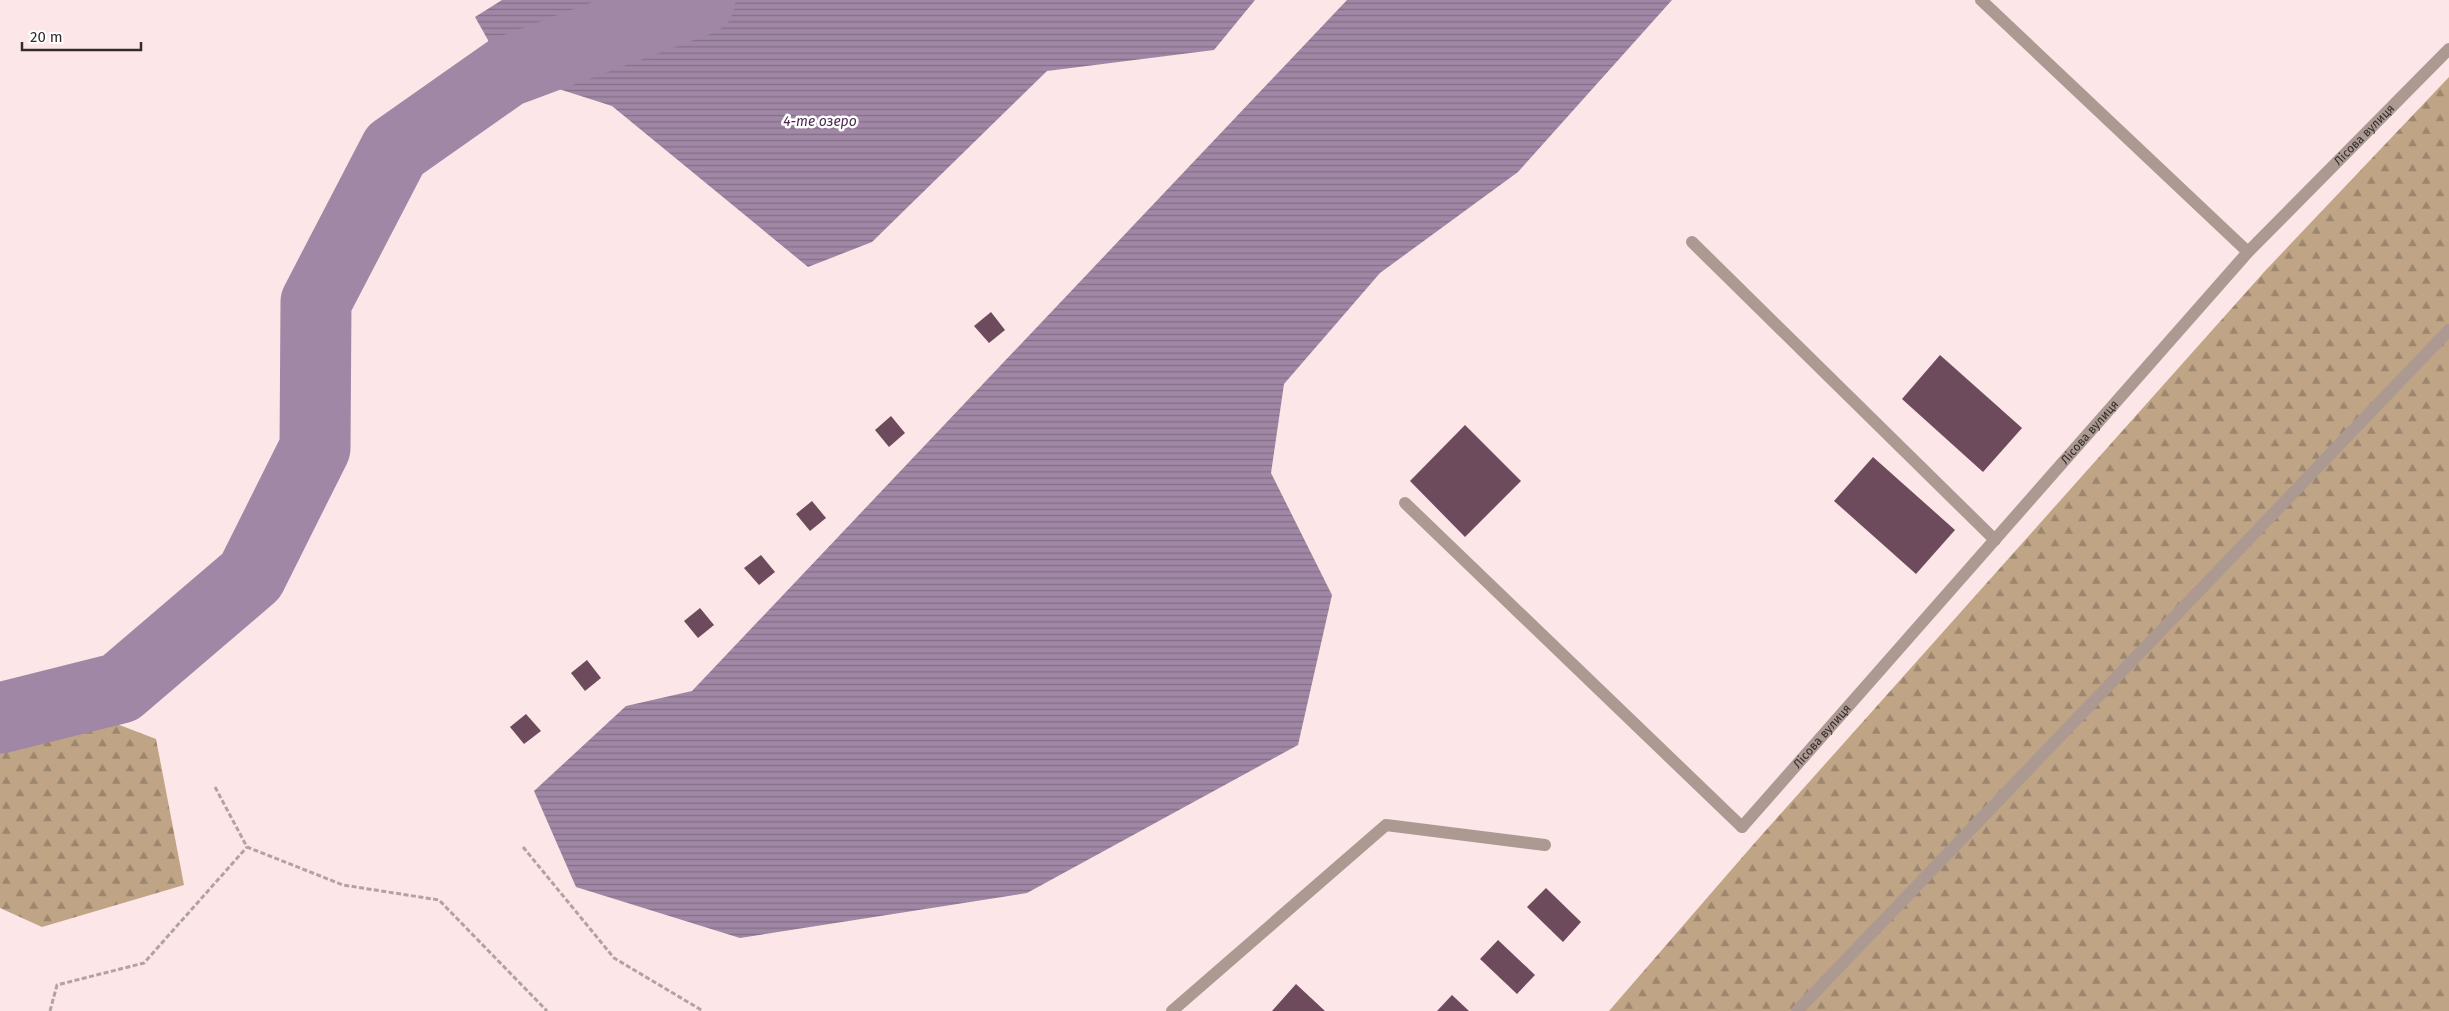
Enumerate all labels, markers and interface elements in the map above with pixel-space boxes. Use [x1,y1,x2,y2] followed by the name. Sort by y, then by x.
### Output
[22,20,141,52] scale bar
[30,28,63,46] text: 20 m
[2331,101,2397,168] street label: Лісова вулиця
[783,113,857,130] water label: 4-те озеро
[2058,397,2121,467] street label: Лісова вулиця
[1790,701,1854,771] street label: Лісова вулиця

